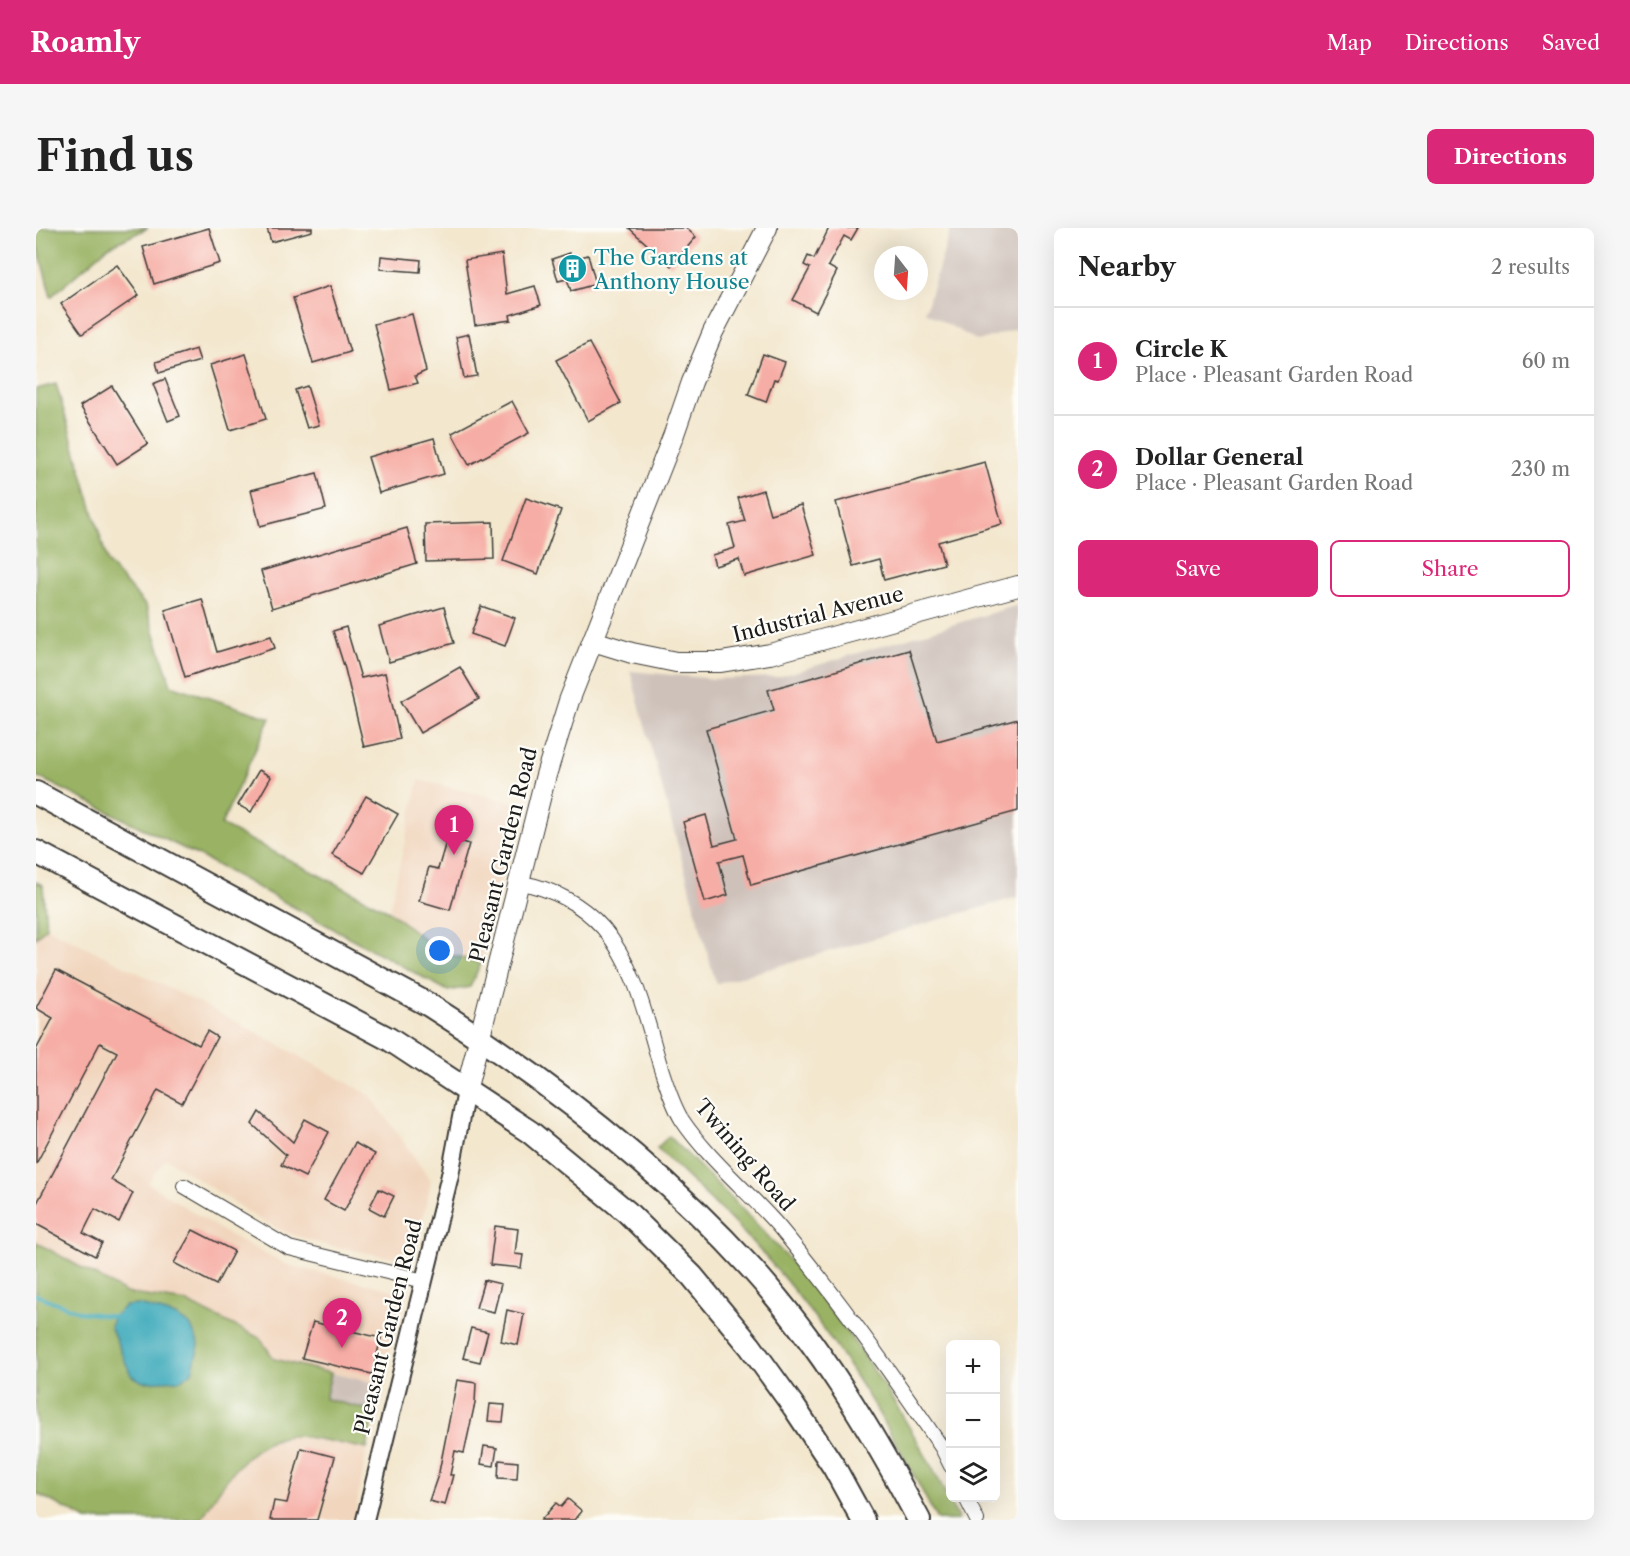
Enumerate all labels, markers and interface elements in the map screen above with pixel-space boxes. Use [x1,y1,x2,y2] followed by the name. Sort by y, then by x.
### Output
[30,25,140,59] text: Roamly
[1327,30,1372,55] text: Map
[1405,30,1509,55] text: Directions
[1542,30,1600,55] text: Saved
[1427,129,1594,184] button: Directions
[36,130,194,182] text: Find us
[593,245,750,294] place label: The Gardens at Anthony House
[874,246,928,300] north arrow
[1078,251,1176,283] text: Nearby
[557,253,589,285] building icon: The Gardens at Anthony House
[1491,255,1570,279] text: 2 results
[1135,336,1227,363] text: Circle K
[1093,349,1102,373] text: 1
[1522,349,1570,373] text: 60 m
[1135,363,1413,387] text: Place · Pleasant Garden Road
[1135,444,1303,471] text: Dollar General
[1092,457,1103,481] text: 2
[1511,457,1570,481] text: 230 m
[1135,471,1413,495] text: Place · Pleasant Garden Road
[1078,540,1318,597] button: Save
[1330,540,1570,597] button: Share
[730,581,906,647] street label: Industrial Avenue
[464,744,542,965] street label: Pleasant Garden Road
[434,806,474,855] pin: 1
[425,936,454,965] your location
[690,1094,800,1216] street label: Twining Road
[349,1216,427,1437] street label: Pleasant Garden Road
[322,1298,362,1348] pin: 2
[946,1340,1000,1502] map controls
[946,1340,1000,1394] button: +
[946,1394,1000,1448] button: −
[946,1448,1000,1502] button: layers

